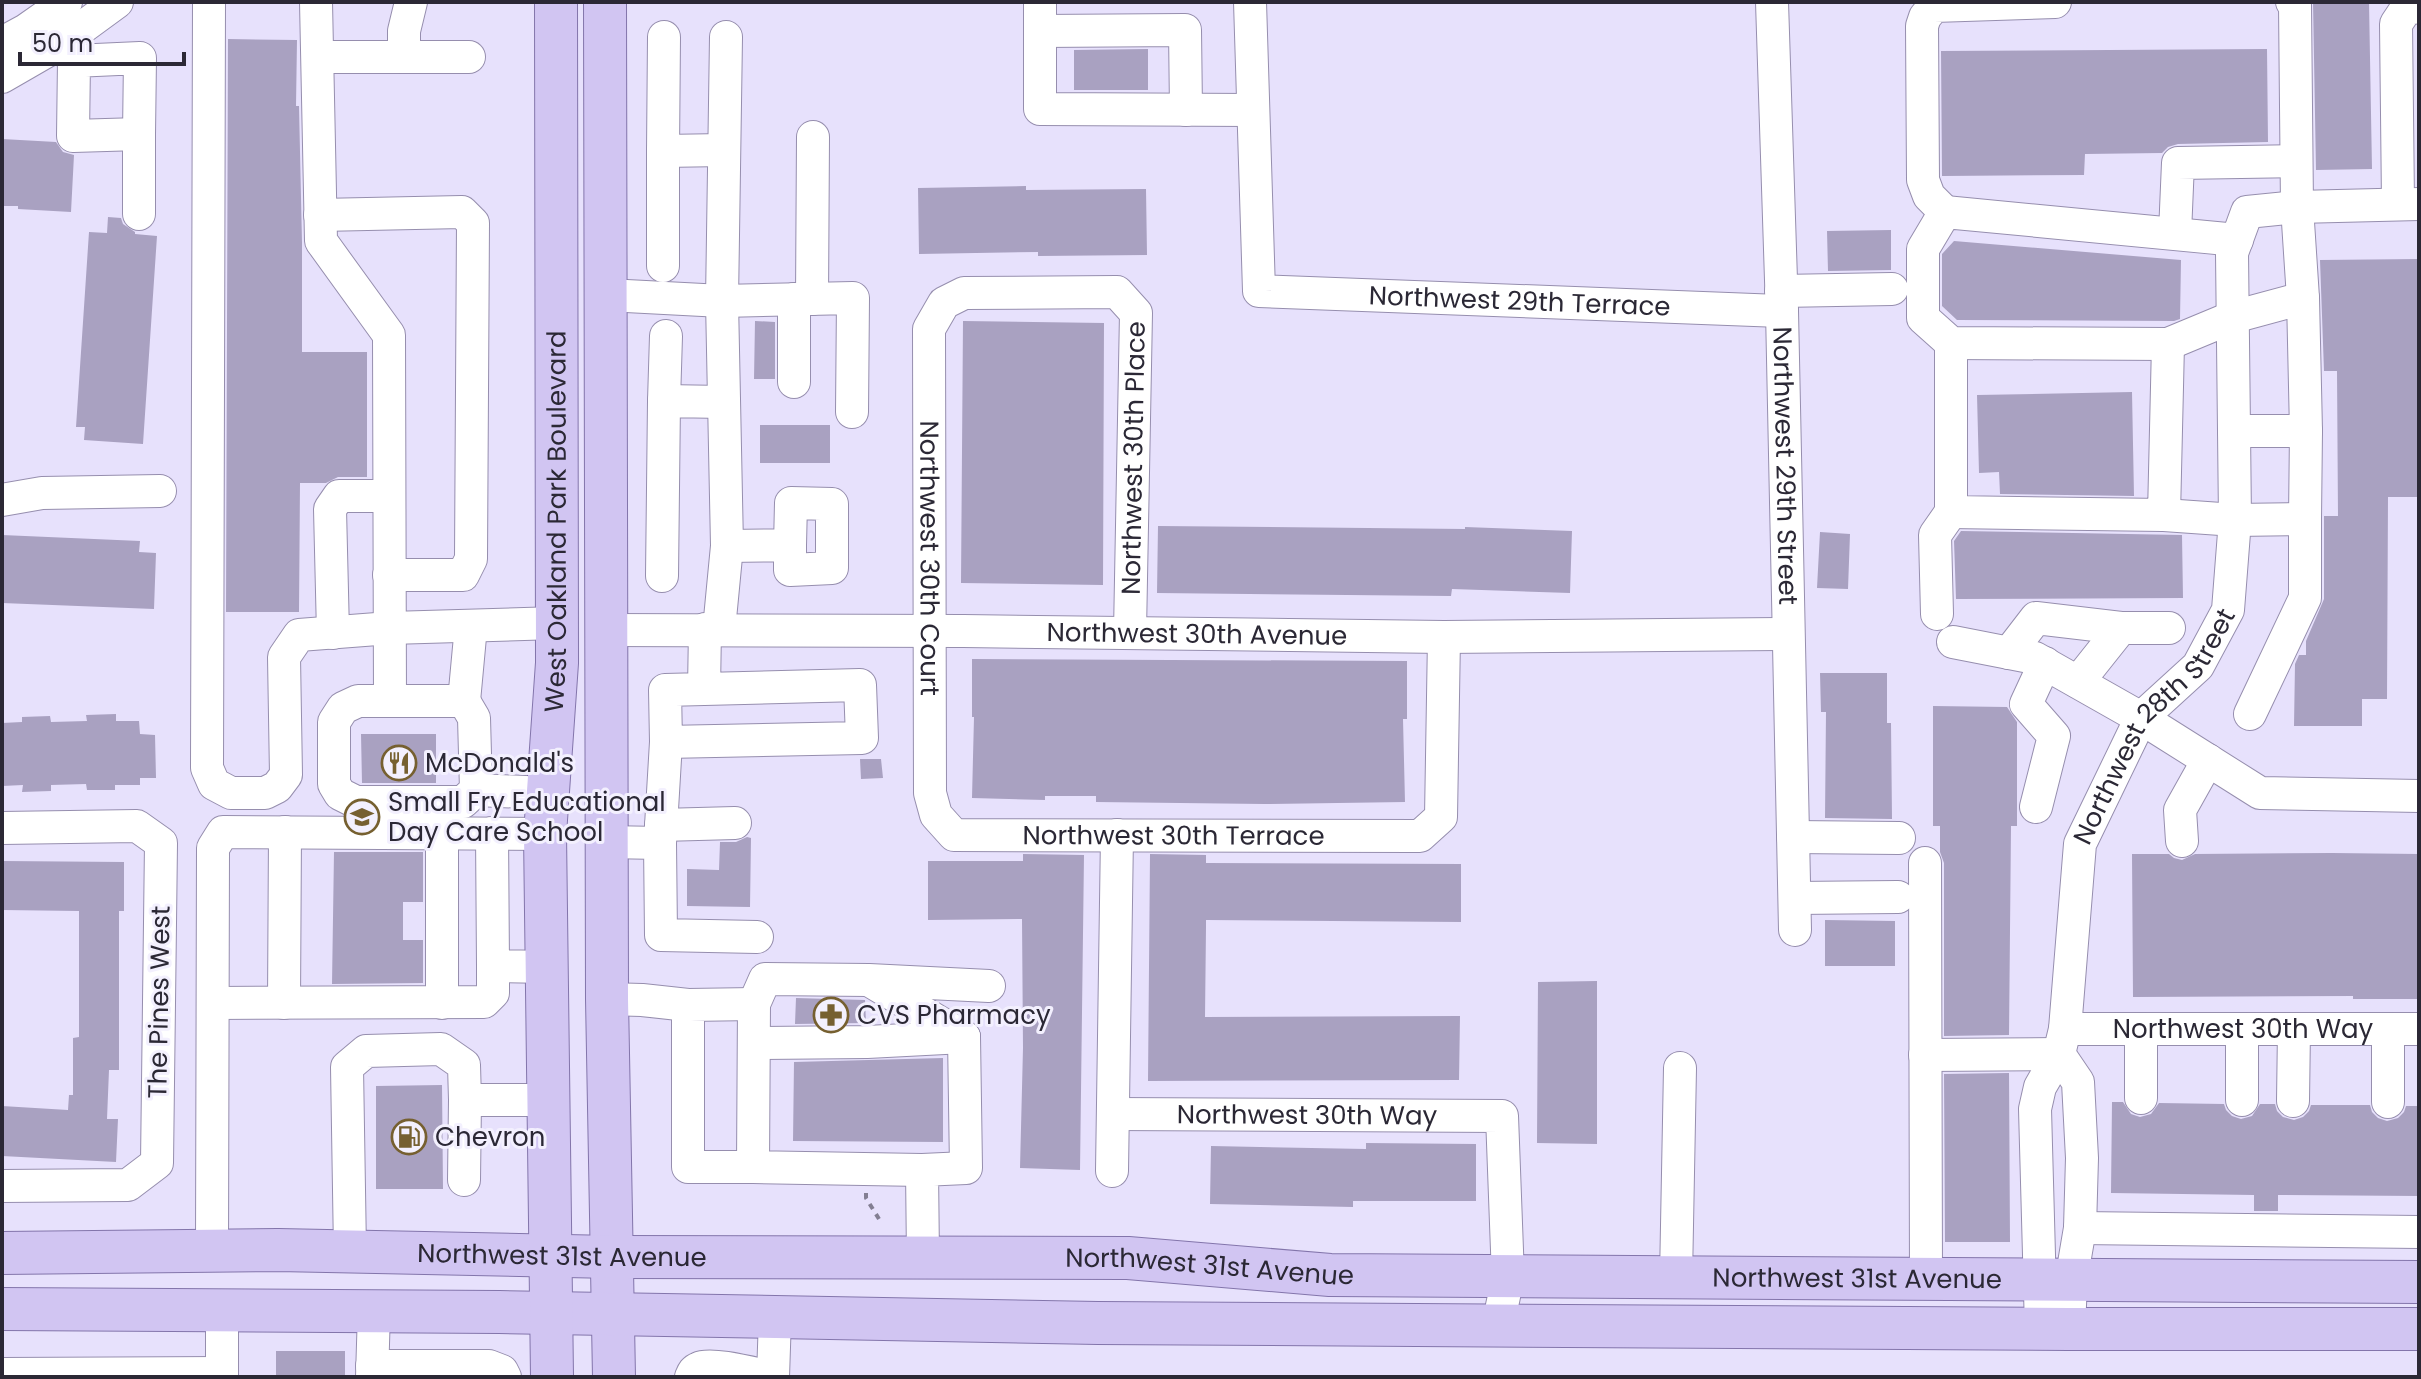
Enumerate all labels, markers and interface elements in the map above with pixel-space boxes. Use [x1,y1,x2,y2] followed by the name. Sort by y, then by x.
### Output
[20,16,184,66] scale bar
[32,27,93,60] text: 50 m
[1368,277,1671,325] street label: Northwest 29th Terrace
[1113,321,1154,595] street label: Northwest 30th Place
[1764,326,1806,606] street label: Northwest 29th Street
[536,330,575,714] street label: West Oakland Park Boulevard
[911,420,948,696] street label: Northwest 30th Court
[2064,602,2244,850] street label: Northwest 28th Street
[1046,614,1347,654] street label: Northwest 30th Avenue
[380,744,418,782] restaurant icon: McDonald's
[425,745,574,781] place label: McDonald's
[388,784,666,850] place label: Small Fry Educational Day Care School
[343,798,381,836] school or university icon: Small Fry Educational Day Care School
[1022,817,1325,854] street label: Northwest 30th Terrace
[139,905,179,1099] street label: The Pines West
[812,996,850,1034] pharmacy icon: CVS Pharmacy
[857,997,1051,1033] place label: CVS Pharmacy
[2113,1011,2374,1047] street label: Northwest 30th Way
[1177,1096,1438,1134] street label: Northwest 30th Way
[390,1118,428,1156] fuel station icon: Chevron
[435,1119,545,1155] place label: Chevron
[417,1235,707,1275] street label: Northwest 31st Avenue
[1065,1240,1354,1294] street label: Northwest 31st Avenue
[1712,1259,2002,1297] street label: Northwest 31st Avenue

